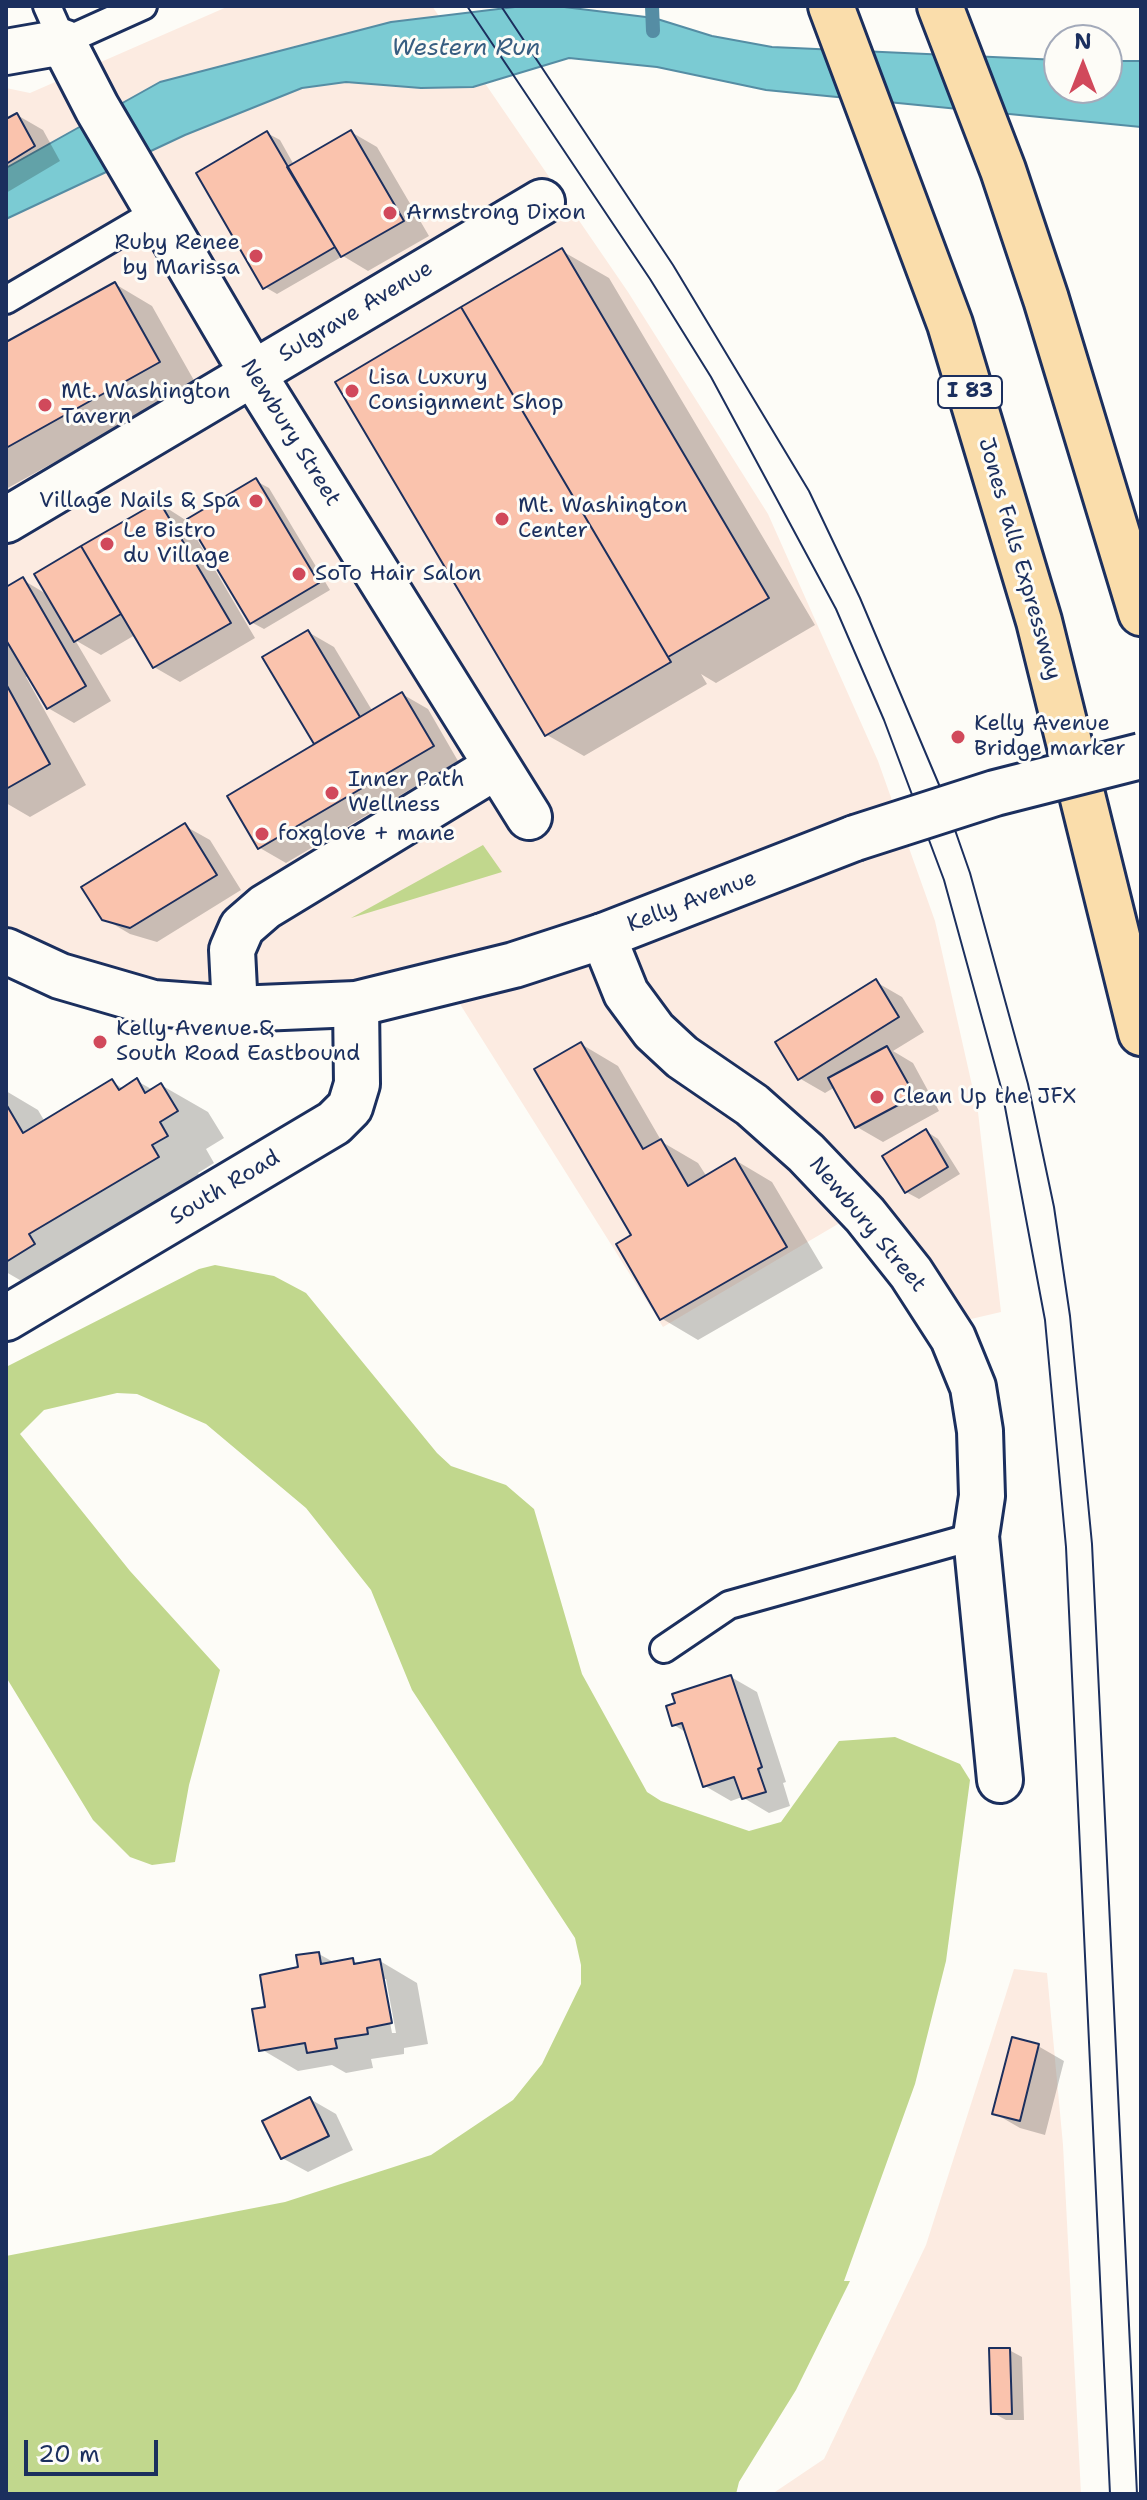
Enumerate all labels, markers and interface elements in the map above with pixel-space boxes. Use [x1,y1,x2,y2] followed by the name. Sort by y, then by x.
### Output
[1043,24,1123,104] north arrow
[1074,27,1092,56] text: N
[391,35,541,63] water label: Western Run
[406,200,586,226] place label: Armstrong Dixon
[381,204,399,222] marker: Armstrong Dixon
[115,230,240,282] place label: Ruby Renee by Marissa
[247,247,265,265] marker: Ruby Renee by Marissa
[274,256,438,368] street label: Sulgrave Avenue
[234,355,346,511] street label: Newbury Street
[368,365,564,416] place label: Lisa Luxury Consignment Shop
[938,376,1002,408] road number: I 83
[61,379,230,430] place label: Mt. Washington Tavern
[343,382,361,400] marker: Lisa Luxury Consignment Shop
[36,396,54,414] marker: Mt. Washington Tavern
[972,435,1066,683] street label: Jones Falls Expressway
[39,488,240,514] place label: Village Nails & Spa
[247,492,265,510] marker: Village Nails & Spa
[518,493,687,544] place label: Mt. Washington Center
[493,510,511,528] marker: Mt. Washington Center
[123,518,230,570] place label: Le Bistro du Village
[98,535,116,553] marker: Le Bistro du Village
[315,561,481,587] place label: SoTo Hair Salon
[290,565,308,583] marker: SoTo Hair Salon
[974,711,1126,762] place label: Kelly Avenue Bridge marker
[949,728,967,746] marker: Kelly Avenue Bridge marker
[348,767,464,818] place label: Inner Path Wellness
[323,784,341,802] marker: Inner Path Wellness
[278,821,455,847] place label: foxglove + mane
[253,825,271,843] marker: foxglove + mane
[624,865,760,939] street label: Kelly Avenue
[116,1016,360,1068] place label: Kelly Avenue & South Road Eastbound
[91,1033,109,1051] marker: Kelly Avenue & South Road Eastbound
[893,1084,1076,1110] place label: Clean Up the JFX
[868,1088,886,1106] marker: Clean Up the JFX
[165,1145,285,1231] street label: South Road
[803,1152,931,1298] street label: Newbury Street
[28,2424,162,2474] scale bar
[38,2438,100,2470] text: 20 m

